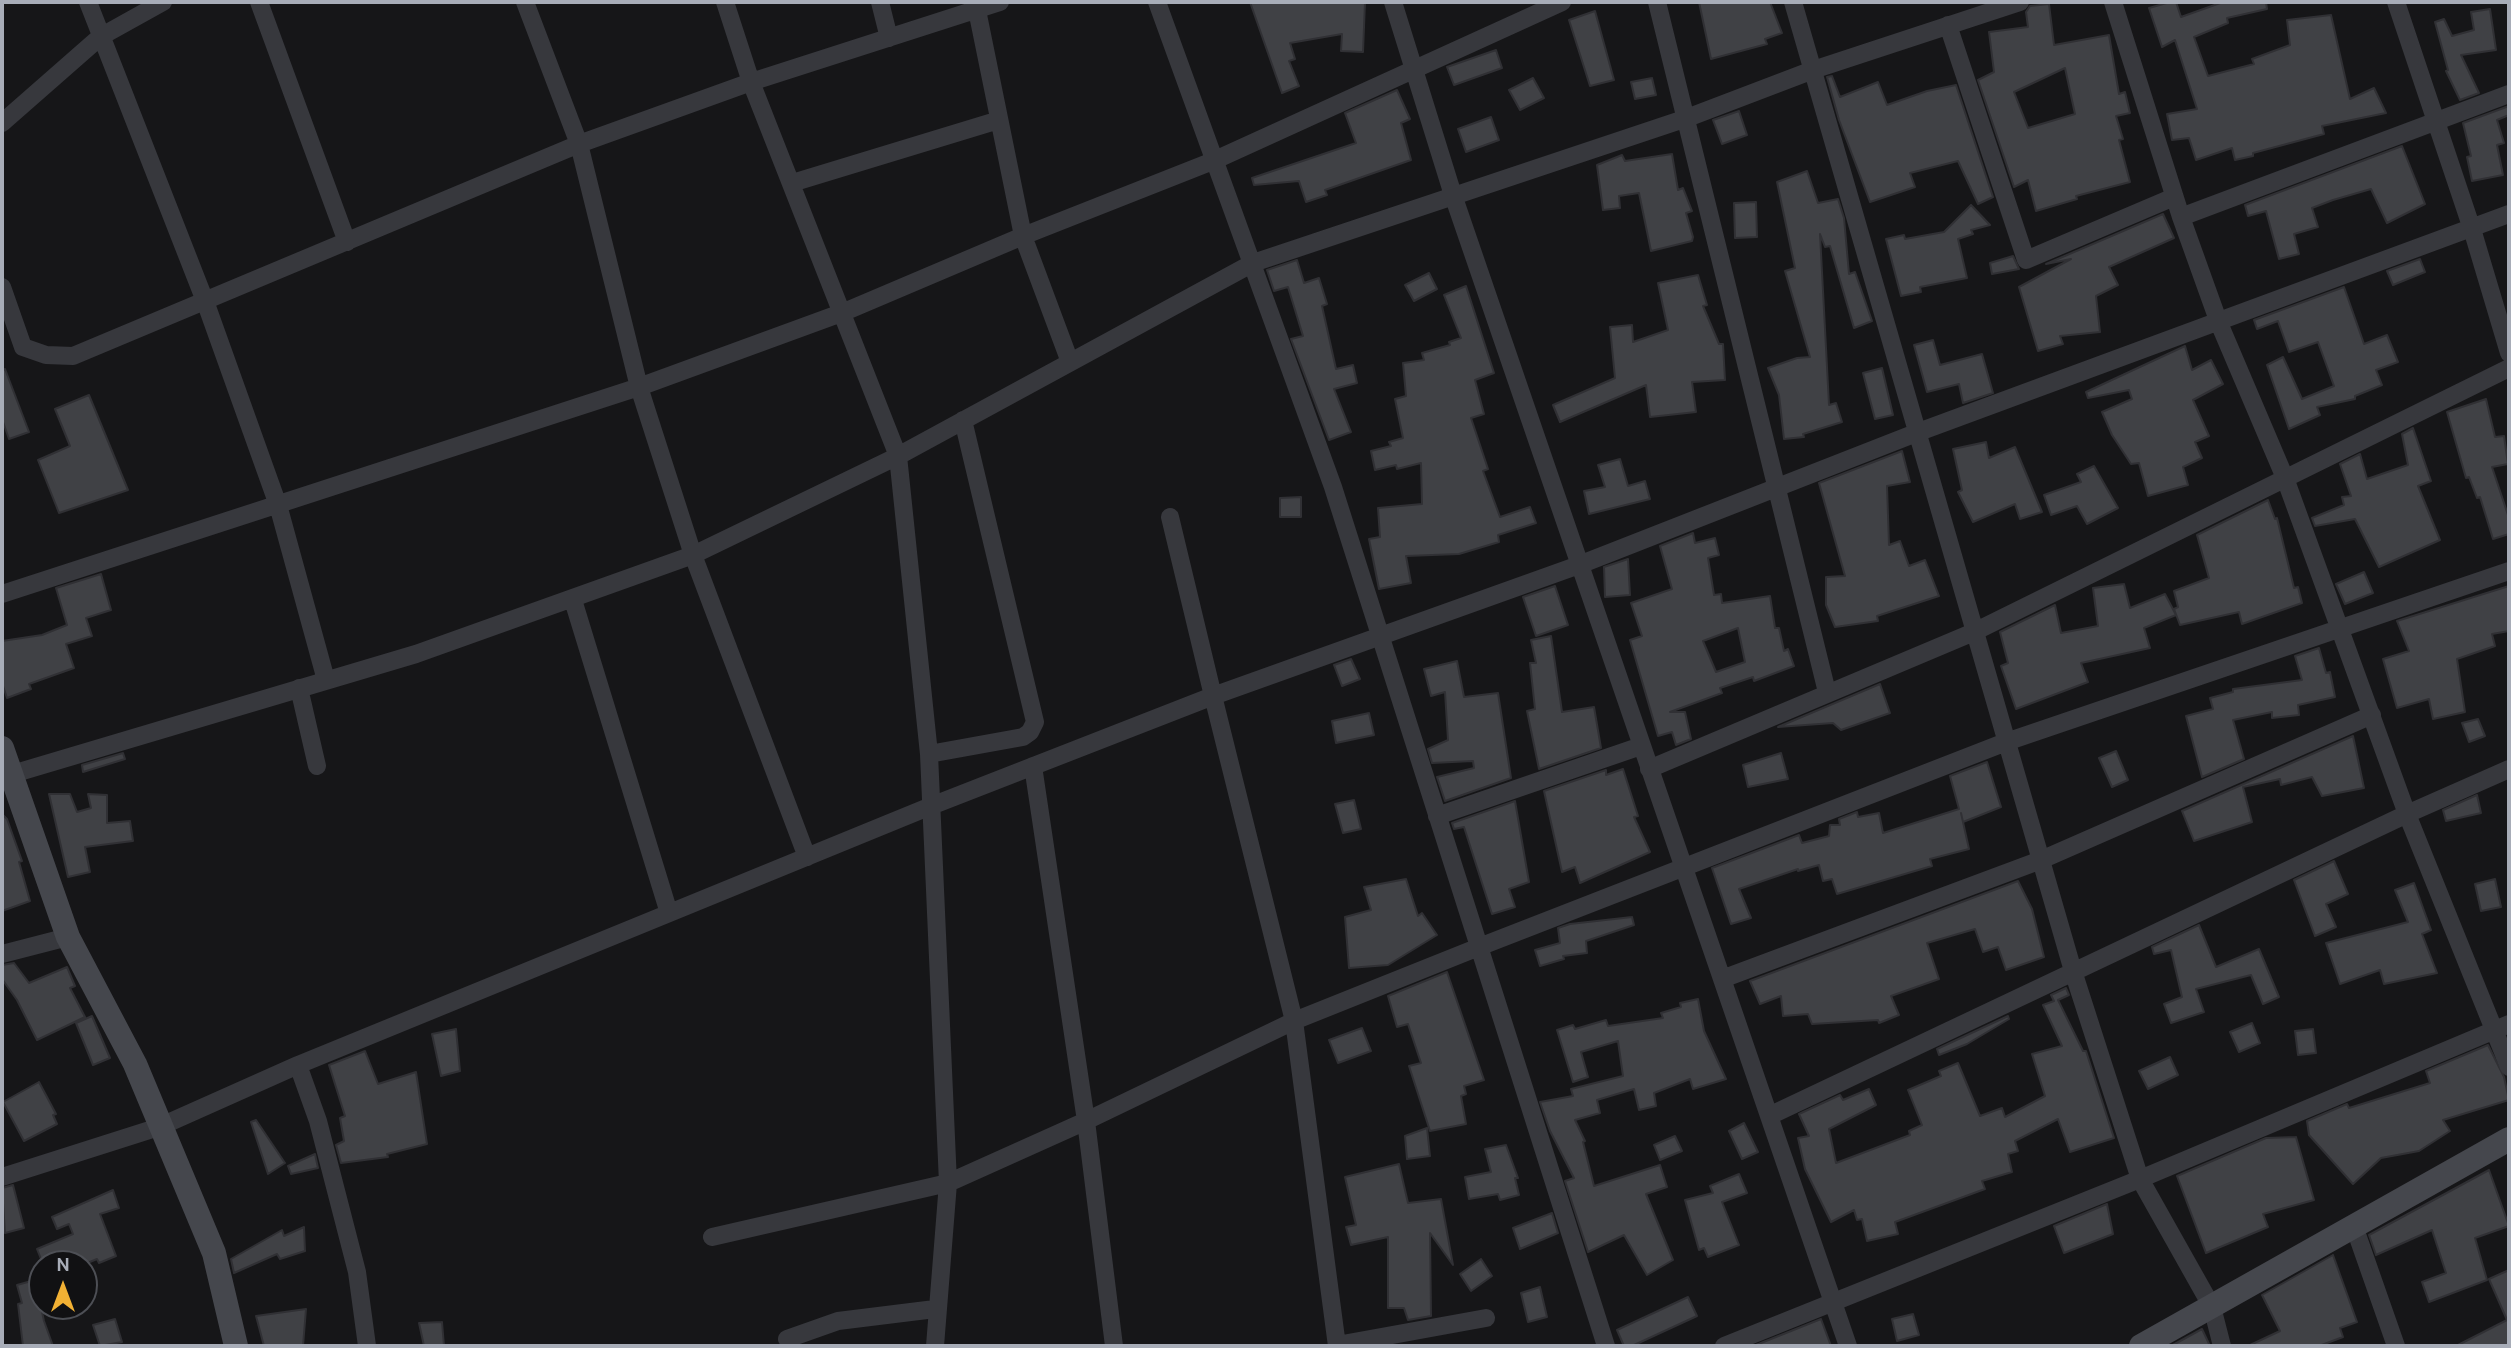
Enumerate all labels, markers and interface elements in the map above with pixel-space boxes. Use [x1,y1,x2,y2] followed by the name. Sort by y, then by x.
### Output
[28,1250,98,1320] north arrow
[56,1254,70,1278] text: N

